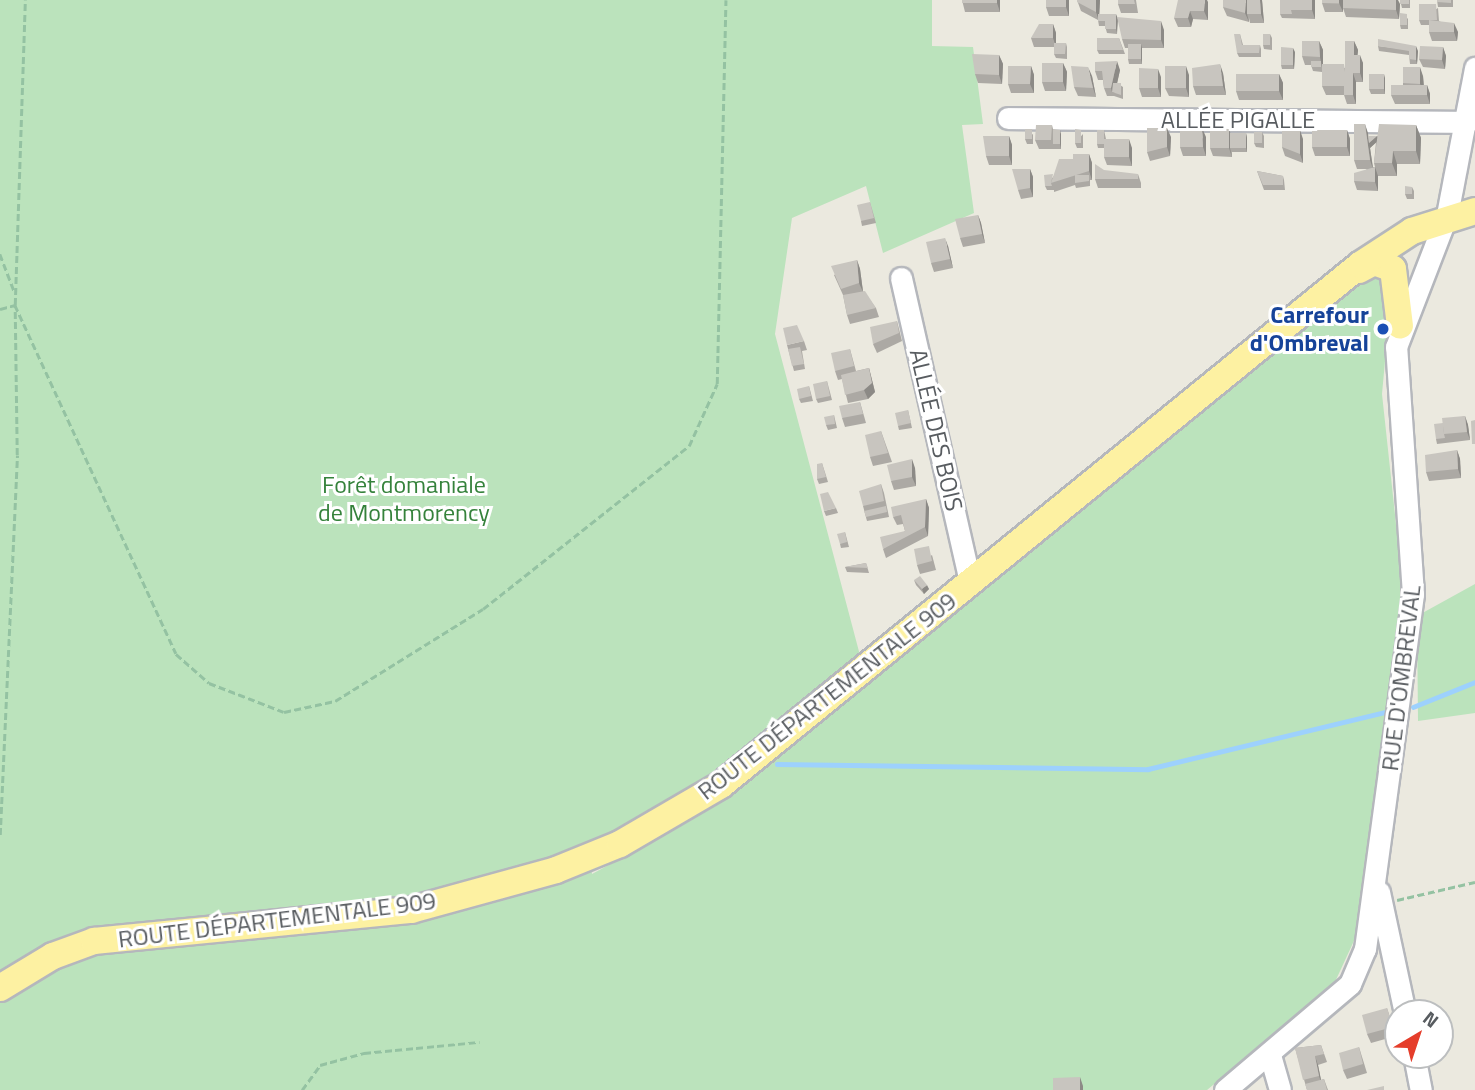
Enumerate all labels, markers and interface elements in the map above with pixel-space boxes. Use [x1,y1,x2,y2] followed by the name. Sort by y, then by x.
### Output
[1161,106,1315,134] street label: ALLÉE PIGALLE
[1250,301,1369,357] place label: Carrefour d'Ombreval
[1375,321,1391,337] marker: Carrefour d'Ombreval
[903,346,969,514] street label: ALLÉE DES BOIS
[318,471,490,527] park label: Forêt domaniale de Montmorency
[1375,583,1427,773] street label: RUE D'OMBREVAL
[692,586,962,806] street label: ROUTE DÉPARTEMENTALE 909
[116,886,438,954] street label: ROUTE DÉPARTEMENTALE 909
[1384,999,1454,1069] north arrow
[1417,1003,1446,1034] text: N

